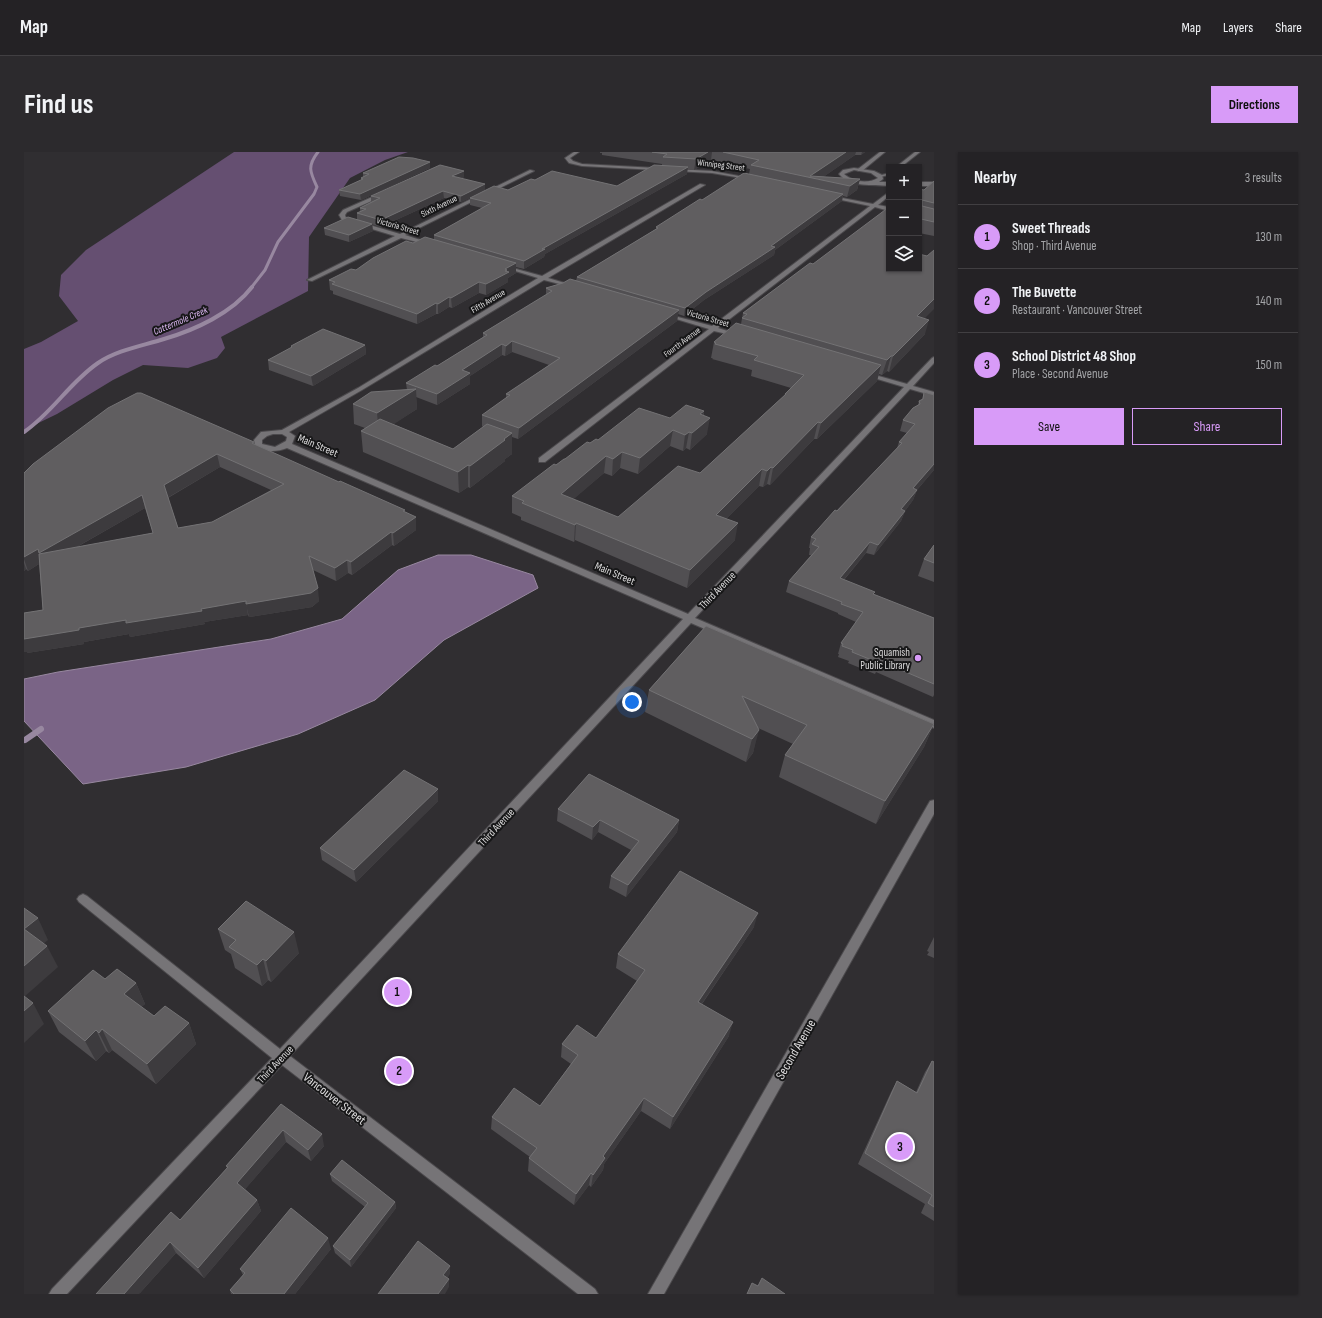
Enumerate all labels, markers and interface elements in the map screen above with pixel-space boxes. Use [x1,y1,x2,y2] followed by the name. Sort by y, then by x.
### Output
[20,16,48,39] text: Map
[1181,19,1201,36] text: Map
[1223,19,1253,36] text: Layers
[1275,19,1302,36] text: Share
[1211,86,1298,123] button: Directions
[24,88,93,121] text: Find us
[696,157,746,174] street label: Winnipeg Street
[886,164,922,272] map controls
[886,164,922,200] button: +
[974,168,1017,188] text: Nearby
[1245,170,1282,186] text: 3 results
[419,193,459,220] street label: Sixth Avenue
[886,200,922,236] button: −
[375,215,421,238] street label: Victoria Street
[1012,219,1090,238] text: Sweet Threads
[984,229,990,245] text: 1
[1256,229,1282,245] text: 130 m
[886,236,922,272] button: layers
[1012,238,1097,254] text: Shop · Third Avenue
[1012,283,1076,302] text: The Buvette
[469,287,508,316] street label: Fifth Avenue
[984,293,990,309] text: 2
[1256,293,1282,309] text: 140 m
[1012,302,1142,318] text: Restaurant · Vancouver Street
[151,304,210,338] water label: Cattermole Creek
[685,307,731,330] street label: Victoria Street
[662,325,703,360] street label: Fourth Avenue
[1012,347,1136,366] text: School District 48 Shop
[984,357,990,373] text: 3
[1256,357,1282,373] text: 150 m
[1012,366,1108,382] text: Place · Second Avenue
[974,408,1124,445] button: Save
[1132,408,1282,445] button: Share
[296,431,340,460] street label: Main Street
[593,559,637,588] street label: Main Street
[696,569,738,612] street label: Third Avenue
[860,646,911,672] place label: Squamish Public Library
[913,653,923,663] marker: Squamish Public Library
[622,692,642,712] your location
[475,806,517,849] street label: Third Avenue
[384,977,410,1007] pin: 1
[772,1017,819,1082] street label: Second Avenue
[254,1043,296,1086] street label: Third Avenue
[386,1056,412,1086] pin: 2
[300,1069,369,1128] street label: Vancouver Street
[887,1132,913,1162] pin: 3

